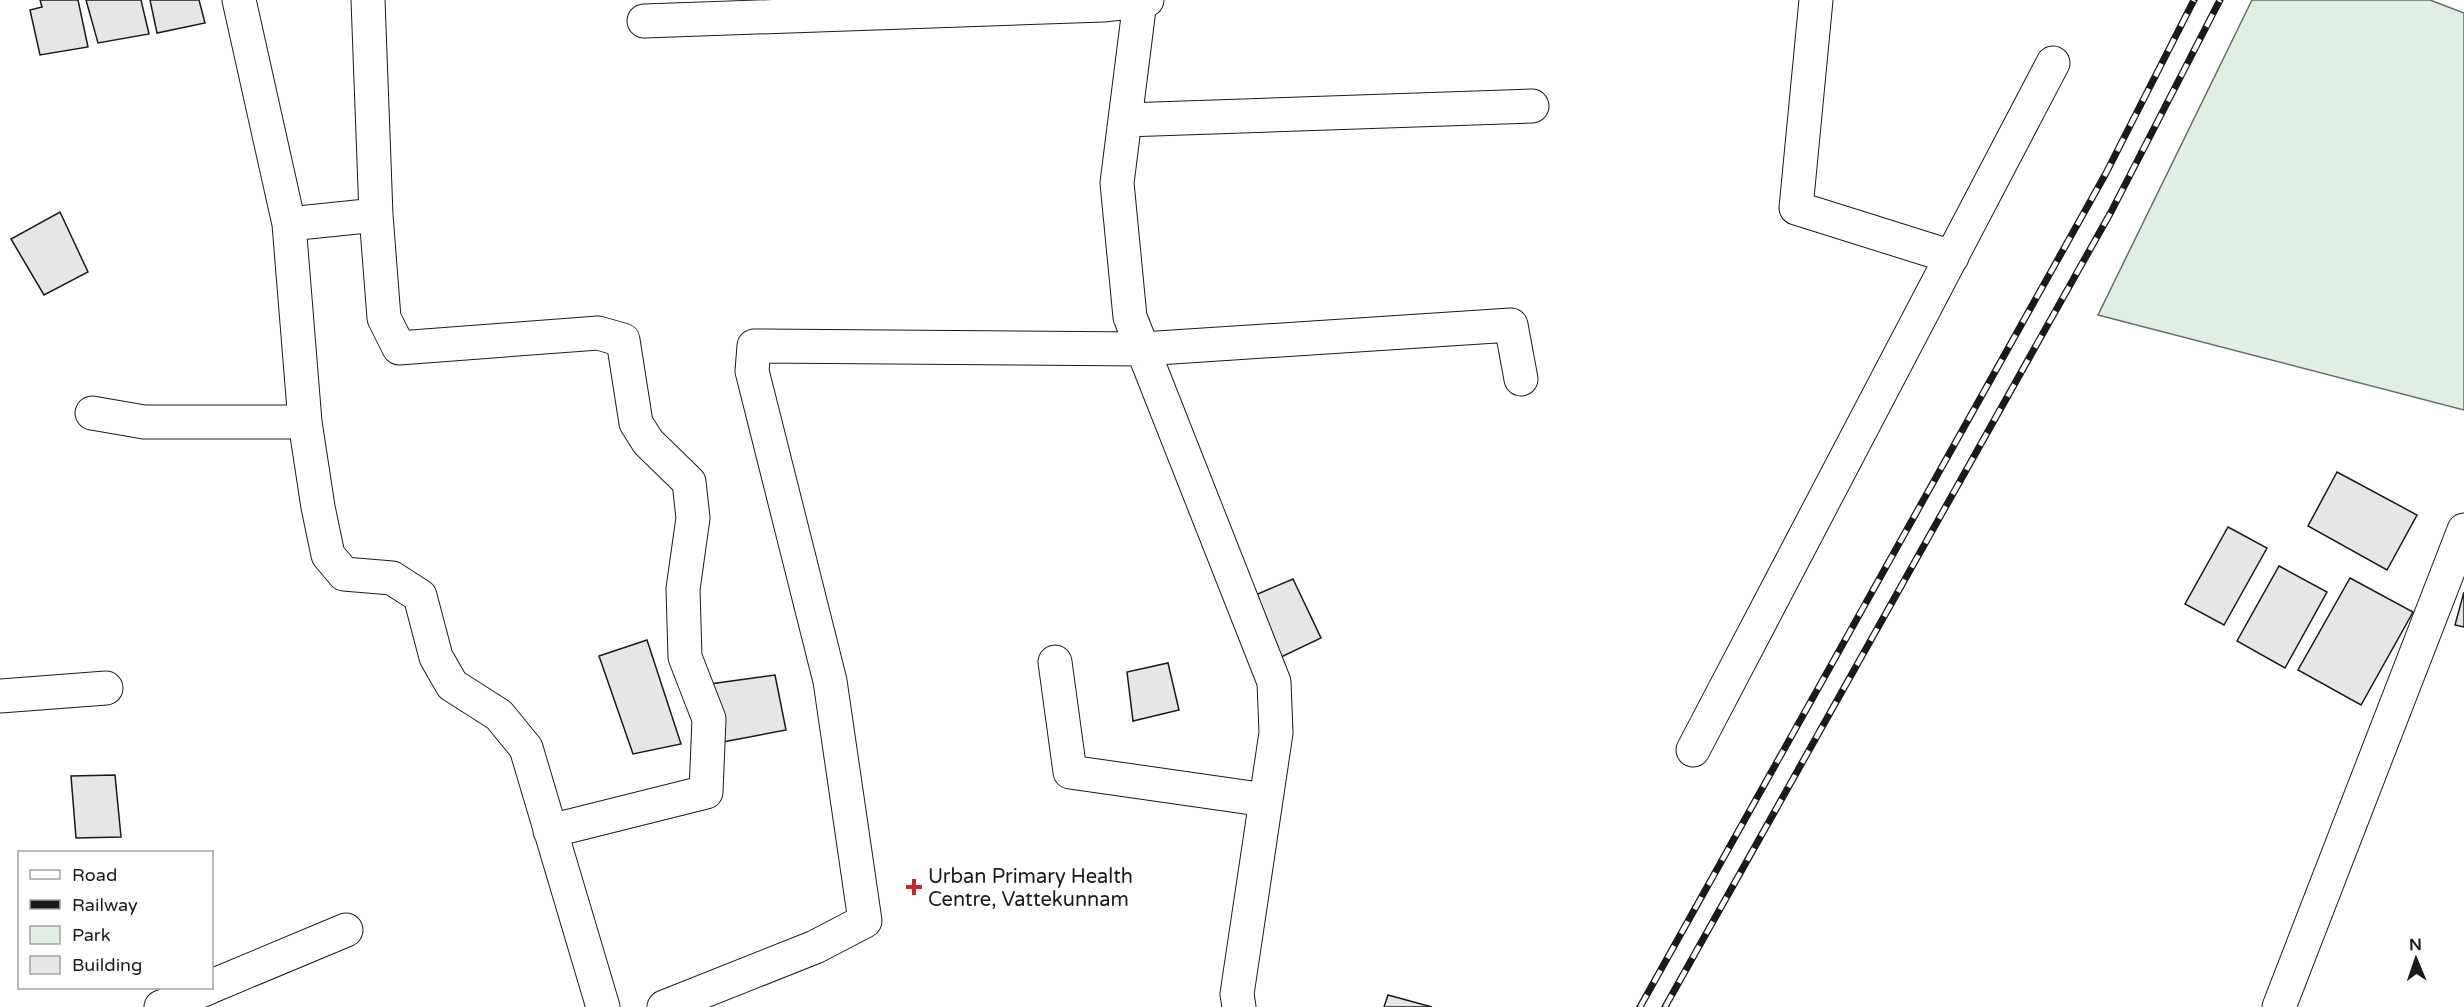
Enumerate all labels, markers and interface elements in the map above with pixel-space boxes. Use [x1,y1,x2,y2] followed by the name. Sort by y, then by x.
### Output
[18,851,213,989] legend
[72,864,117,886] text: Road
[928,865,1133,912] place label: Urban Primary Health Centre, Vattekunnam
[905,878,923,896] marker: Urban Primary Health Centre, Vattekunnam
[72,894,138,916] text: Railway
[72,924,111,946] text: Park
[2386,929,2446,989] north arrow
[2409,935,2422,955] text: N
[72,954,142,976] text: Building

